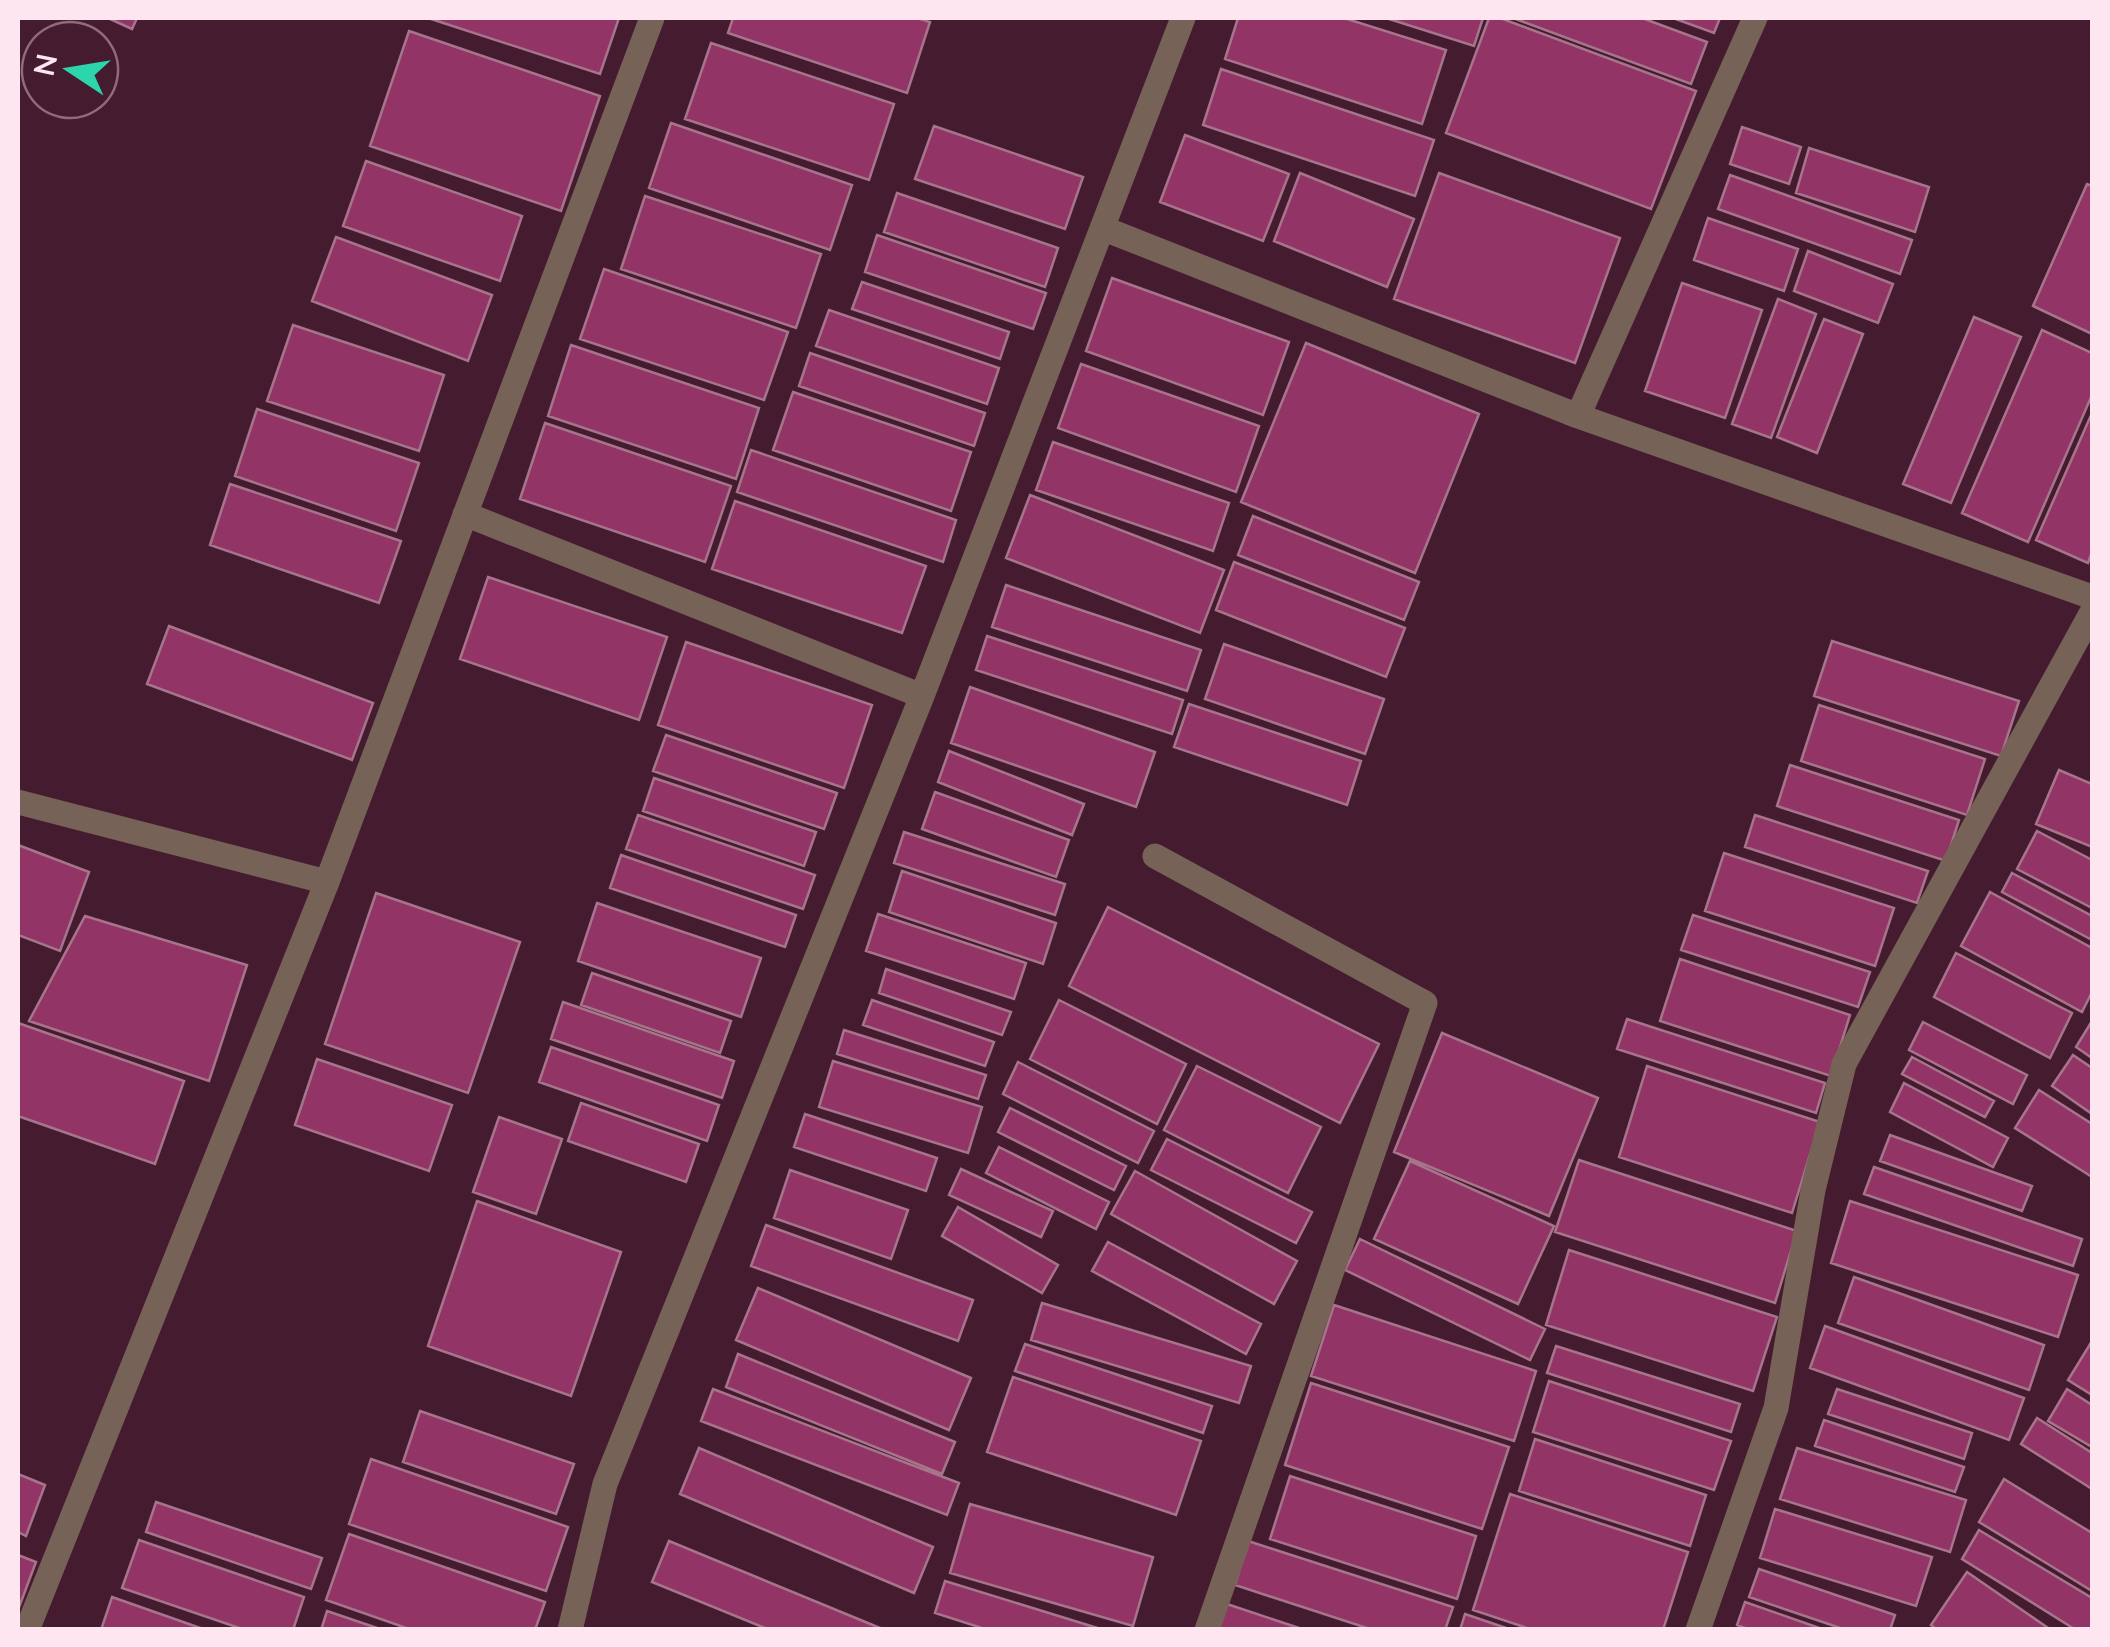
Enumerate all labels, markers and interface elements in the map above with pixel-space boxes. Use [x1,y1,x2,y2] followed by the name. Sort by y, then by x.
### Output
[20,20,120,120] north arrow
[26,51,63,79] text: N

